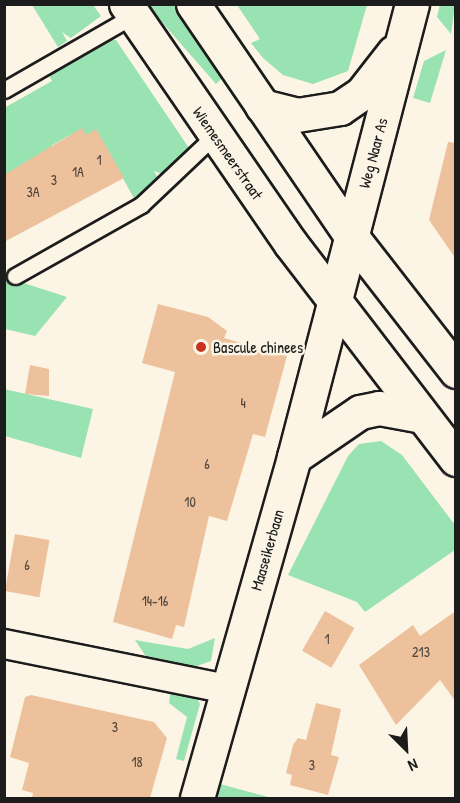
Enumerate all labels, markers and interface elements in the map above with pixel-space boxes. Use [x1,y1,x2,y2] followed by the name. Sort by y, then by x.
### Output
[189,103,267,203] street label: Wiemesmeerstraat
[354,116,392,190] street label: Weg Naar As
[96,152,102,168] house number: 1
[72,164,84,180] house number: 1A
[51,172,57,188] house number: 3
[26,184,40,200] house number: 3A
[213,337,303,357] place label: Bascule chinees
[194,340,208,354] marker: Bascule chinees
[240,395,246,411] house number: 4
[204,456,210,472] house number: 6
[184,494,196,510] house number: 10
[246,507,288,593] street label: Maaseikerbaan
[24,557,30,573] house number: 6
[142,593,168,609] house number: 14-16
[324,631,330,647] house number: 1
[412,644,430,660] house number: 213
[112,719,118,735] house number: 3
[376,719,436,779] north arrow
[131,754,143,770] house number: 18
[405,754,422,777] text: N
[309,757,315,773] house number: 3

